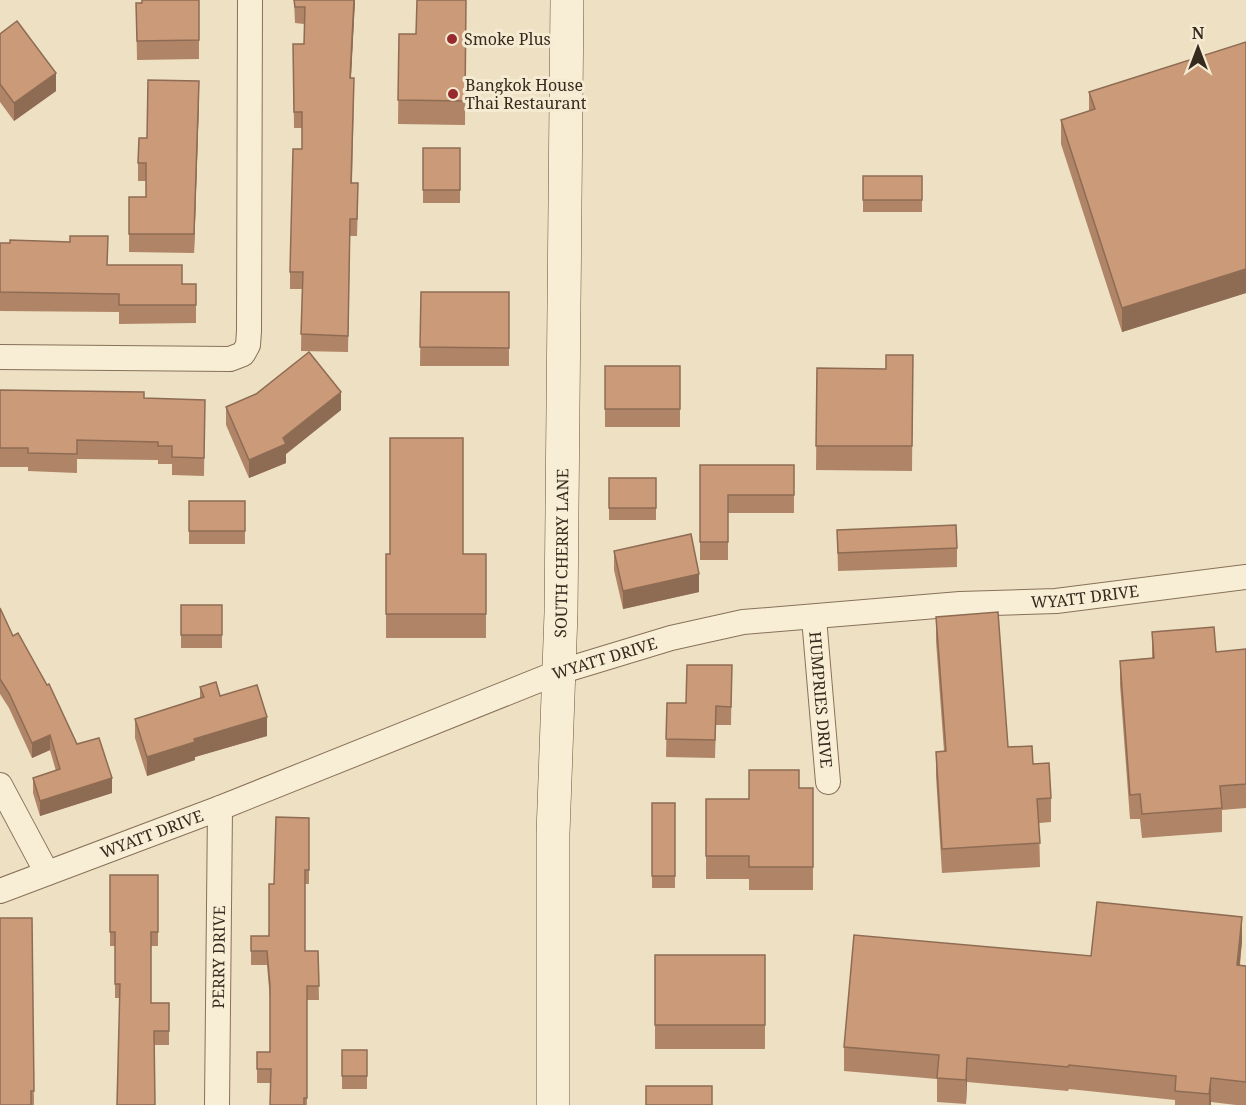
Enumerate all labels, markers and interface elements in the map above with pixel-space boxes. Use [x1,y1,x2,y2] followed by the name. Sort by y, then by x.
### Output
[1168,18,1228,78] north arrow
[1192,22,1205,44] text: N
[464,28,551,50] place label: Smoke Plus
[445,32,459,46] marker: Smoke Plus
[465,74,587,114] place label: Bangkok House Thai Restaurant
[446,87,460,101] marker: Bangkok House Thai Restaurant
[549,468,573,638] street label: SOUTH CHERRY LANE
[1030,580,1140,613] street label: WYATT DRIVE
[804,631,838,769] street label: HUMPRIES DRIVE
[549,632,660,684] street label: WYATT DRIVE
[97,804,206,863] street label: WYATT DRIVE
[207,905,230,1009] street label: PERRY DRIVE

